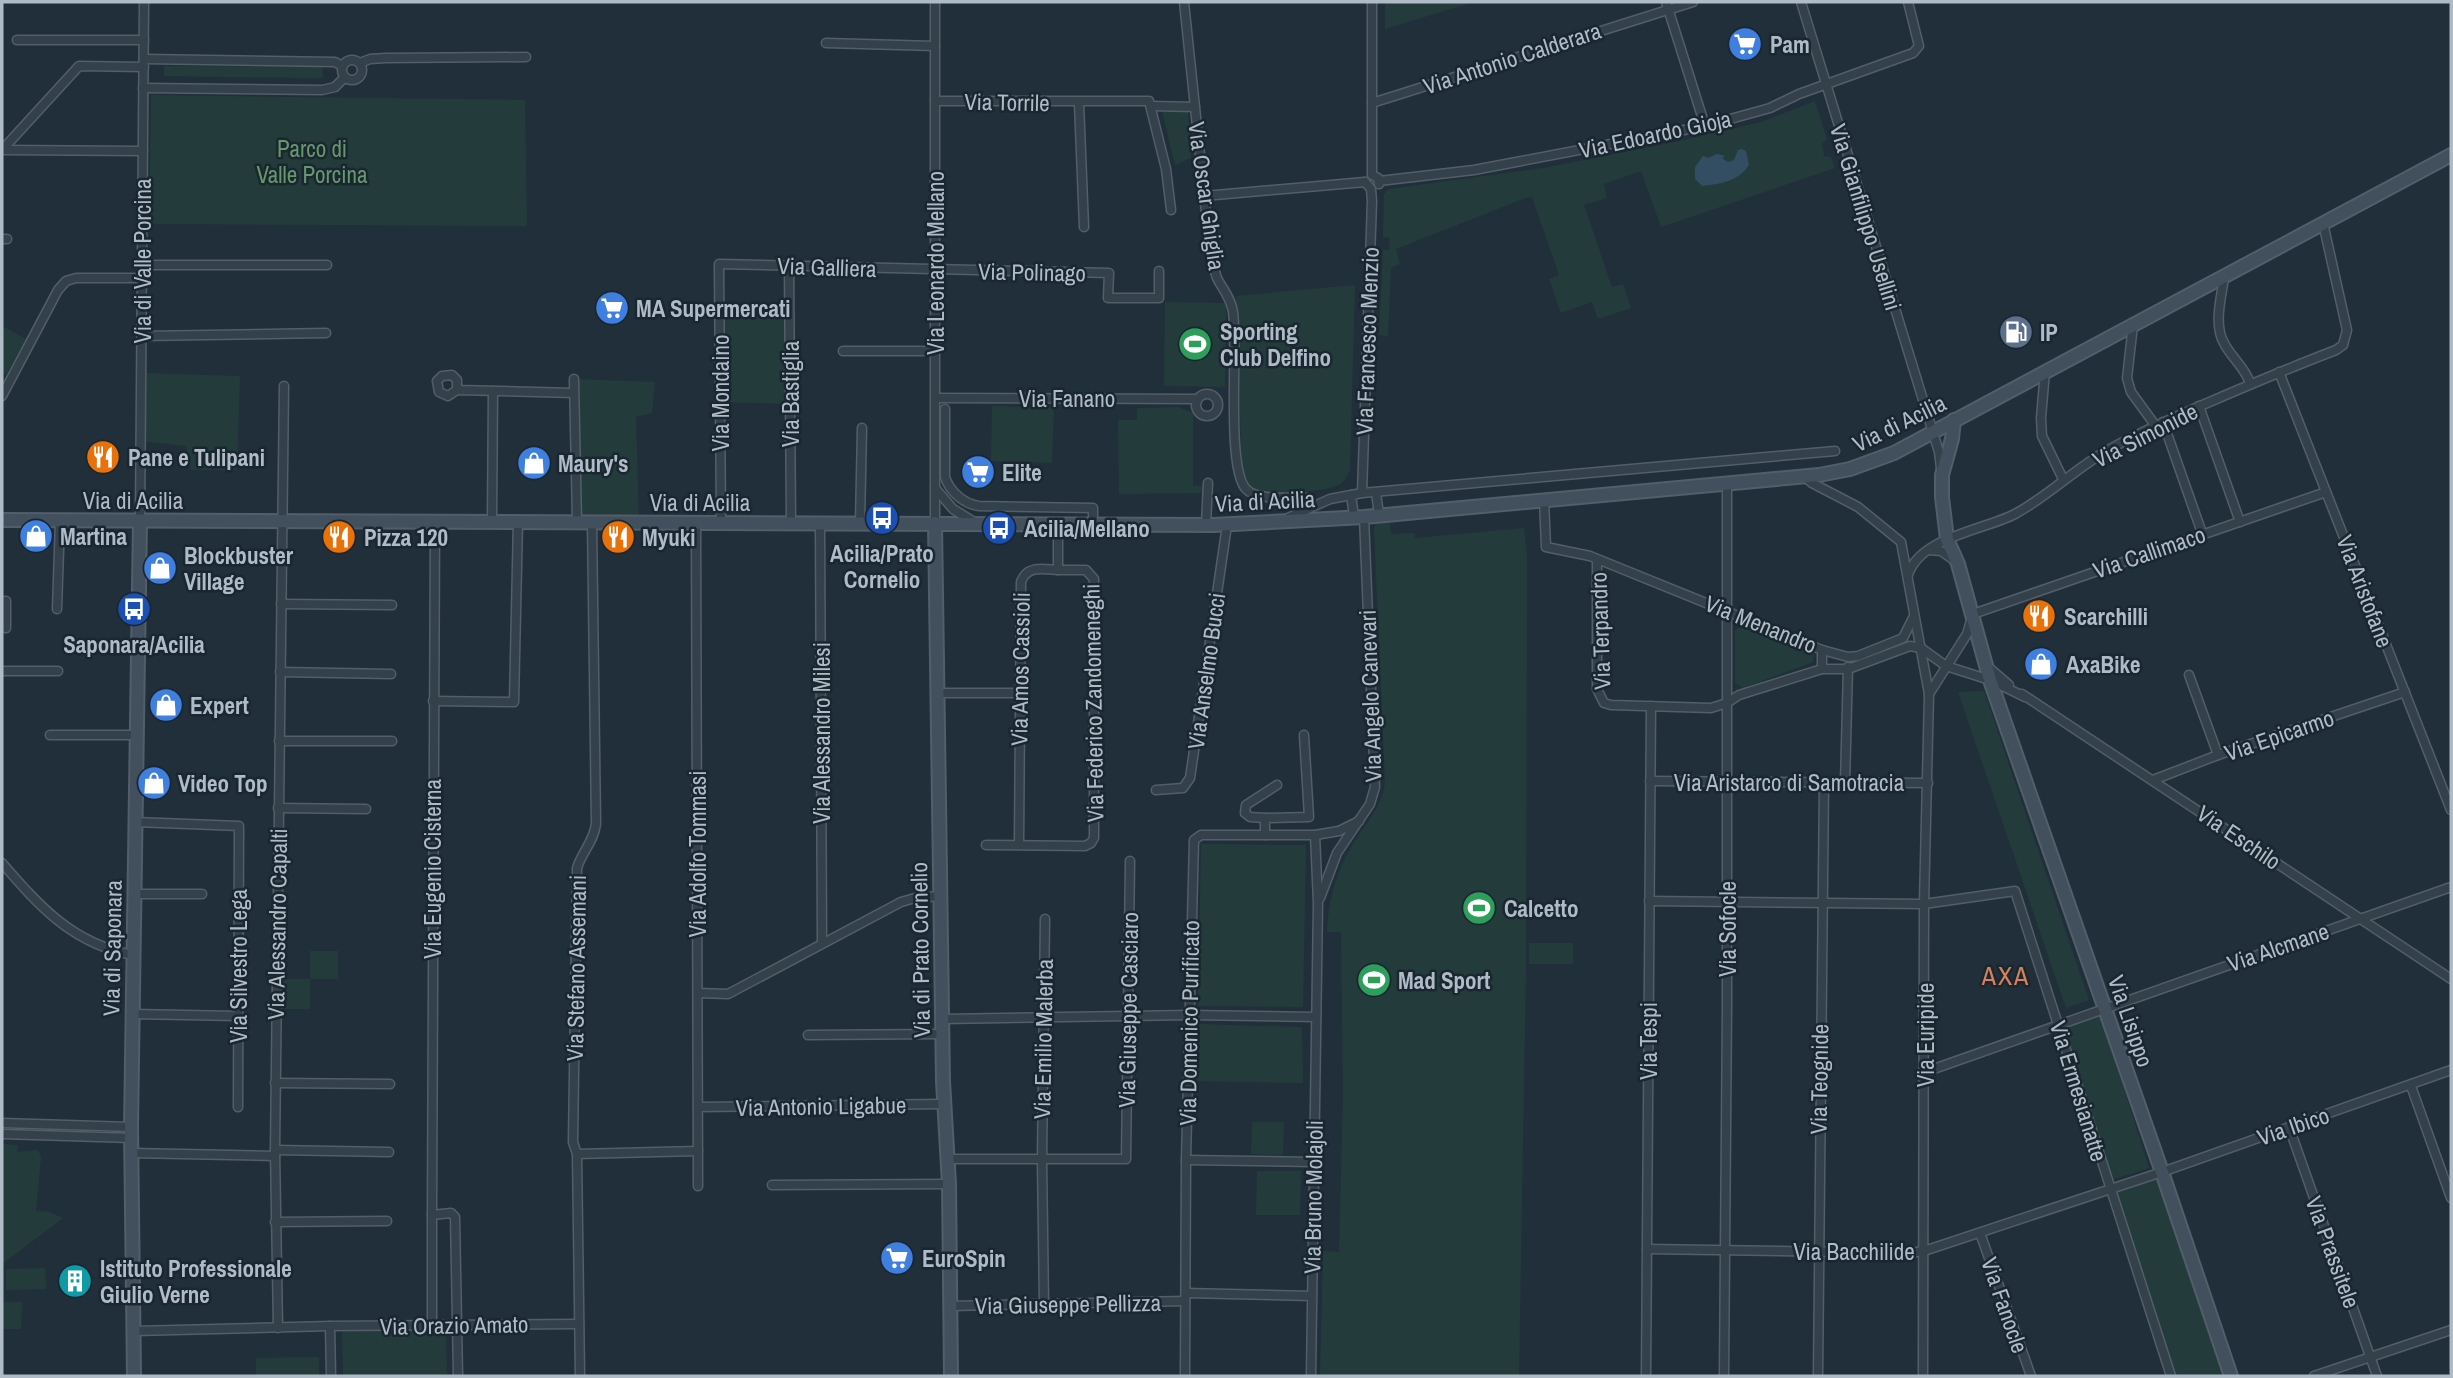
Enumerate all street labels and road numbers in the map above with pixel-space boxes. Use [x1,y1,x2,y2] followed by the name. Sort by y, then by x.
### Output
[1419,14,1605,101] street label: Via Antonio Calderara
[964,86,1050,118] street label: Via Torrile
[1576,103,1734,165] street label: Via Edoardo Gioja
[1181,120,1233,273] street label: Via Oscar Ghiglia
[1823,120,1909,314] street label: Via Gianfilippo Usellini
[920,171,951,355] street label: Via Leonardo Mellano
[127,178,158,344] street label: Via di Valle Porcina
[1348,246,1386,436] street label: Via Francesco Menzio
[777,250,878,284] street label: Via Galliera
[978,256,1086,288] street label: Via Polinago
[705,334,736,452] street label: Via Mondaino
[775,340,806,447] street label: Via Bastiglia
[1019,383,1115,414] street label: Via Fanano
[1847,387,1951,459] street label: Via di Acilia
[2087,395,2203,475] street label: Via Simonide
[1214,483,1316,519] street label: Via di Acilia
[83,485,184,516] street label: Via di Acilia
[650,487,751,518] street label: Via di Acilia
[2089,518,2209,586] street label: Via Callimaco
[2329,530,2401,652] street label: Via Aristofane
[1582,572,1618,690] street label: Via Terpandro
[1075,583,1111,823] street label: Via Federico Zandomeneghi
[1700,587,1822,661] street label: Via Menandro
[1180,591,1232,751] street label: Via Anselmo Bucci
[1003,592,1037,746] street label: Via Amos Cassioli
[1351,609,1389,783] street label: Via Angelo Canevari
[806,642,837,824] street label: Via Alessandro Milesi
[2220,702,2338,768] street label: Via Epicarmo
[1674,767,1905,798] street label: Via Aristarco di Samotracia
[682,770,713,938] street label: Via Adolfo Tommasi
[417,778,448,959] street label: Via Eugenio Cisterna
[2191,798,2287,876] street label: Via Eschilo
[260,828,294,1020] street label: Via Alessandro Capalti
[903,862,937,1038] street label: Via di Prato Cornelio
[559,875,593,1061] street label: Via Stefano Assemani
[95,879,129,1016] street label: Via di Saponara
[1712,881,1743,977] street label: Via Sofocle
[223,889,254,1043] street label: Via Silvestro Lega
[1111,912,1145,1108] street label: Via Giuseppe Casciaro
[2223,915,2333,979] street label: Via Alcmane
[1172,920,1206,1126] street label: Via Domenico Purificato
[1026,958,1060,1119] street label: Via Emilio Malerba
[2101,971,2161,1071] street label: Via Lisippo
[1910,983,1941,1087] street label: Via Euripide
[1633,1002,1664,1080] street label: Via Tespi
[2043,1017,2115,1165] street label: Via Ermesianatte
[1803,1023,1835,1135] street label: Via Teognide
[735,1089,907,1123] street label: Via Antonio Ligabue
[2253,1099,2333,1153] street label: Via Ibico
[1296,1120,1330,1274] street label: Via Bruno Molajoli
[2298,1192,2368,1312] street label: Via Prassitele
[1793,1236,1915,1267] street label: Via Bacchilide
[1974,1253,2036,1357] street label: Via Fanocle
[975,1287,1162,1321] street label: Via Giuseppe Pellizza
[379,1308,529,1342] street label: Via Orazio Amato

